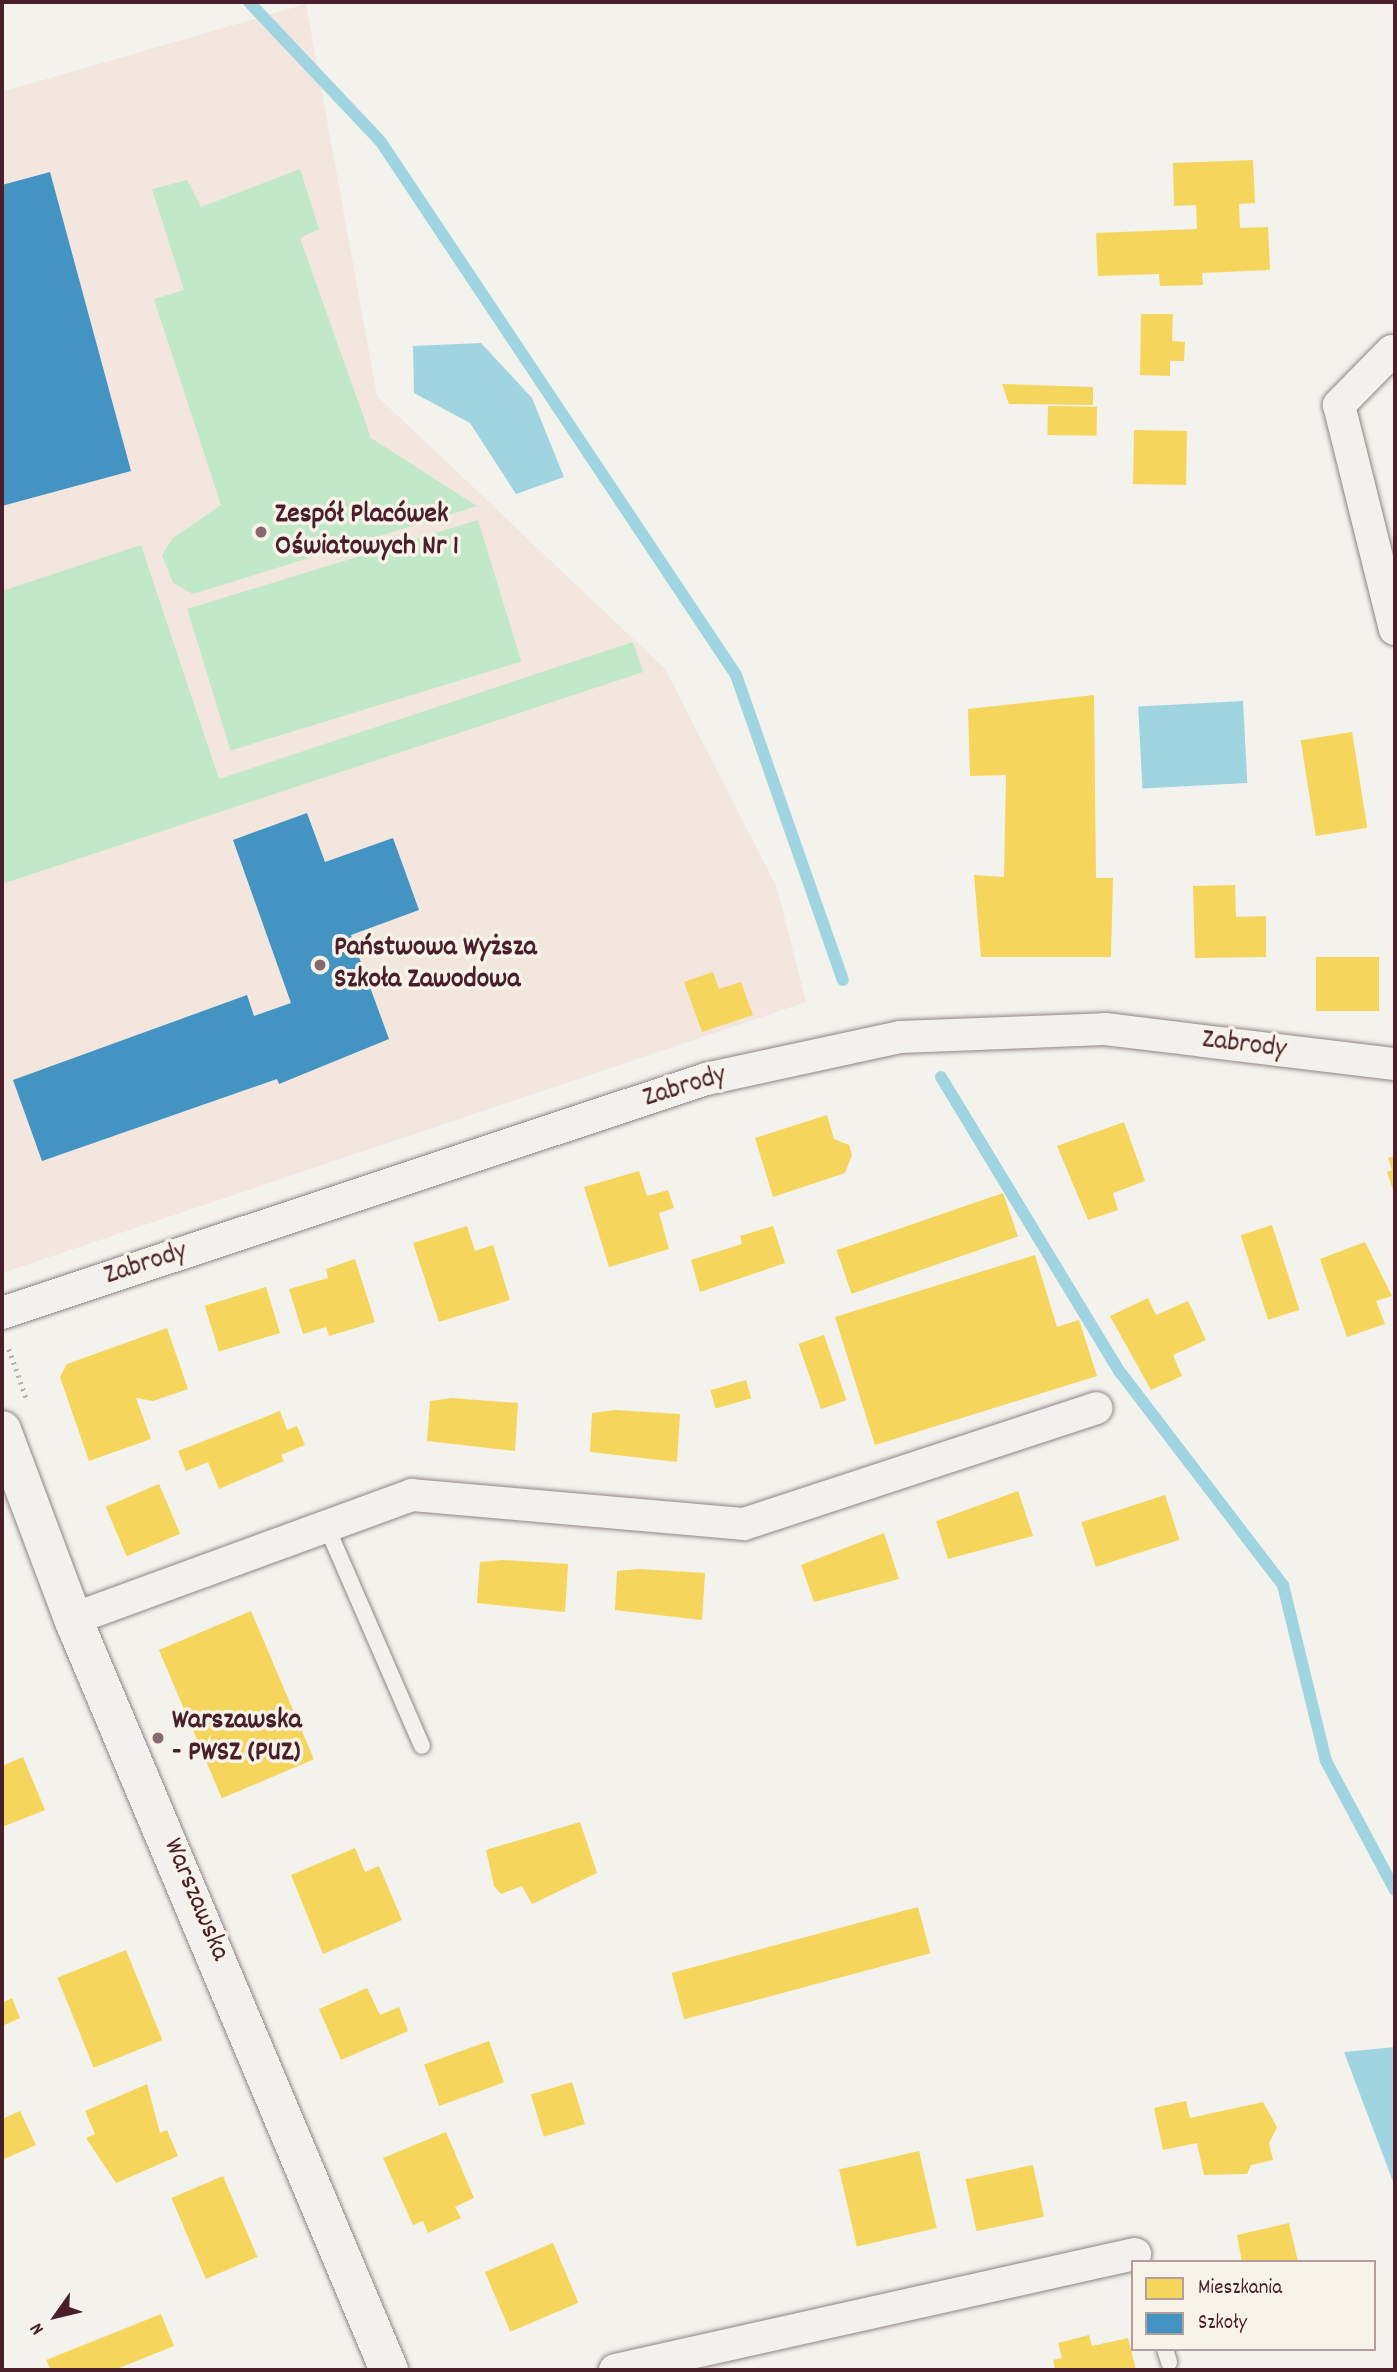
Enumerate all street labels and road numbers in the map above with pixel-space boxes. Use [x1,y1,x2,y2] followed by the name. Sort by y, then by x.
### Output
[1200,1024,1288,1068] street label: Zabrody
[639,1060,731,1116] street label: Zabrody
[100,1236,192,1294] street label: Zabrody
[154,1834,236,1966] street label: Warszawska

